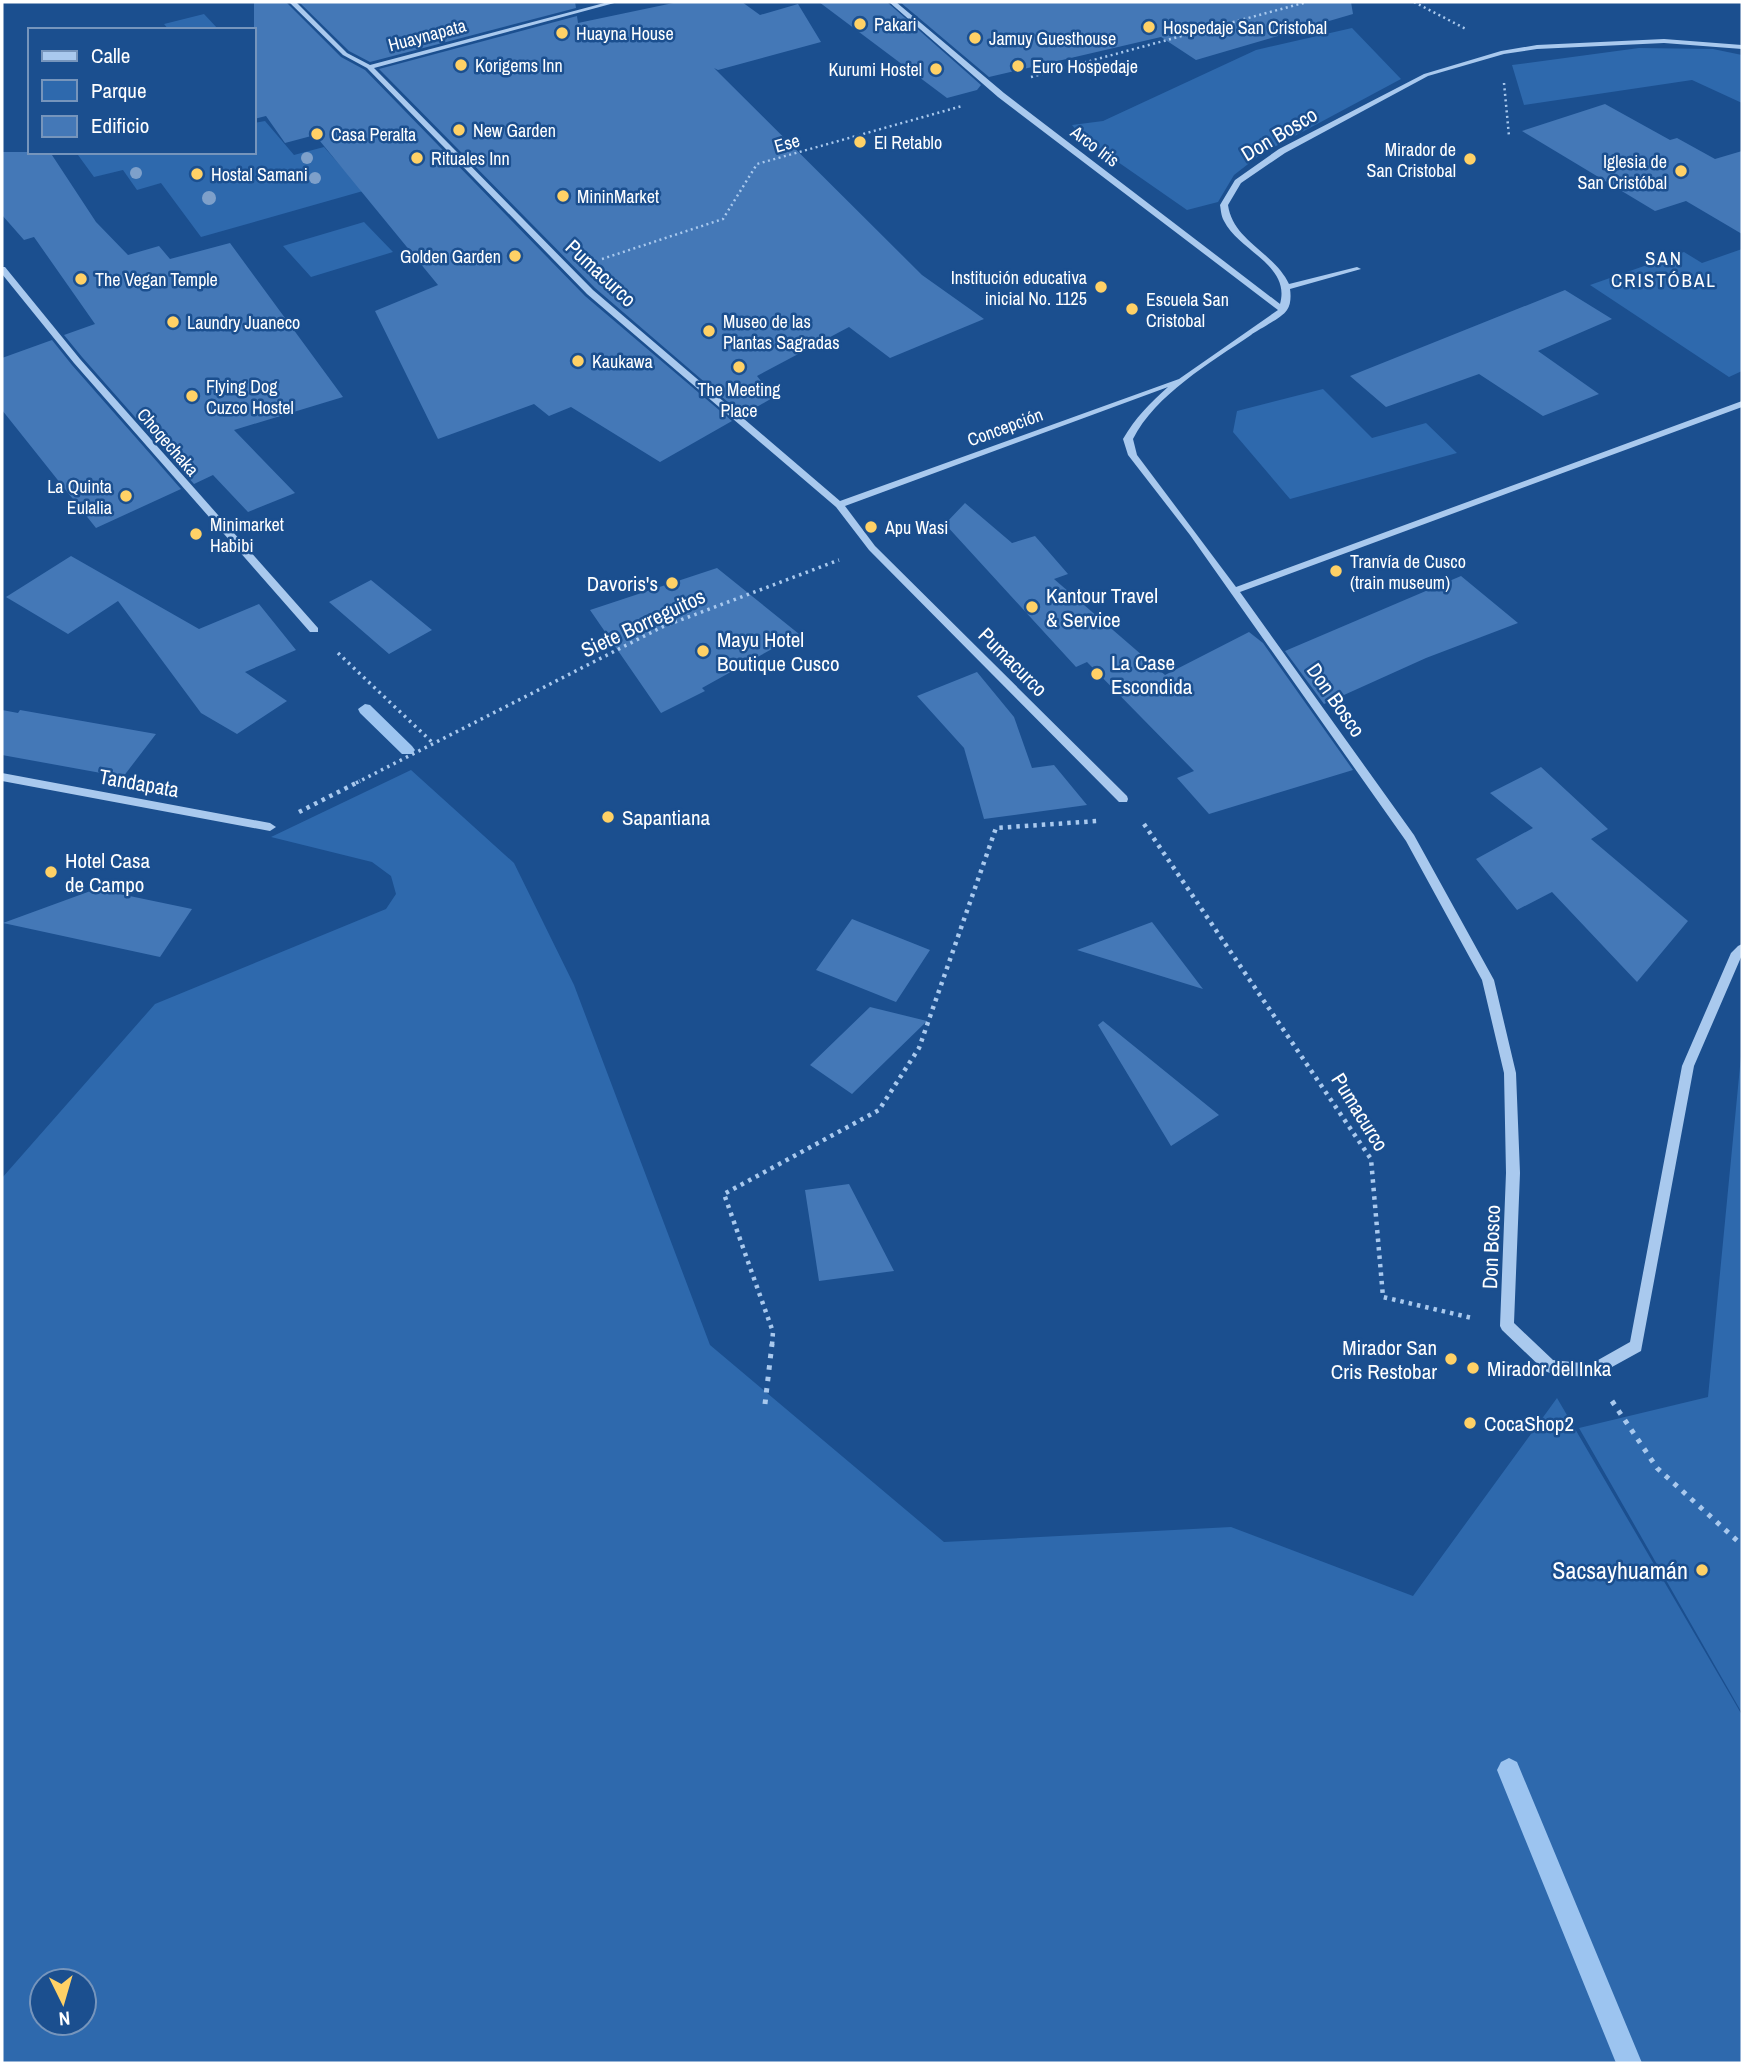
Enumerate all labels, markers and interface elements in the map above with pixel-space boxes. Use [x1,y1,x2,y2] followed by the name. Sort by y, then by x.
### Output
[874,12,917,37] place label: Pakari
[385,13,469,57] street label: Huaynapata
[1163,15,1327,40] place label: Hospedaje San Cristobal
[852,16,868,32] marker: Pakari
[1141,19,1157,35] marker: Hospedaje San Cristobal
[576,21,674,46] place label: Huayna House
[554,25,570,41] marker: Huayna House
[989,26,1116,51] place label: Jamuy Guesthouse
[28,28,256,154] legend
[967,30,983,46] marker: Jamuy Guesthouse
[91,41,130,70] text: Calle
[475,53,563,78] place label: Korigems Inn
[1032,54,1138,79] place label: Euro Hospedaje
[453,57,469,73] marker: Korigems Inn
[828,57,922,82] place label: Kurumi Hostel
[1010,58,1026,74] marker: Euro Hospedaje
[928,61,944,77] marker: Kurumi Hostel
[91,76,147,105] text: Parque
[1235,100,1323,168] street label: Don Bosco
[91,111,149,140] text: Edificio
[473,118,556,143] place label: New Garden
[1065,119,1124,173] street label: Arco Iris
[331,122,416,147] place label: Casa Peralta
[451,122,467,138] marker: New Garden
[309,126,325,142] marker: Casa Peralta
[771,127,803,159] street label: Ese
[874,130,942,155] place label: El Retablo
[852,134,868,150] marker: El Retablo
[1367,137,1456,183] place label: Mirador de San Cristobal
[431,146,510,171] place label: Rituales Inn
[1578,149,1667,195] place label: Iglesia de San Cristóbal
[409,150,425,166] marker: Rituales Inn
[1462,151,1478,167] marker: Mirador de San Cristobal
[211,162,308,187] place label: Hostal Samani
[1673,163,1689,179] marker: Iglesia de San Cristóbal
[189,166,205,182] marker: Hostal Samani
[577,184,659,209] place label: MininMarket
[555,188,571,204] marker: MininMarket
[559,233,643,313] street label: Pumacurco
[400,244,501,269] place label: Golden Garden
[1611,245,1717,293] district label: SAN CRISTÓBAL
[507,248,523,264] marker: Golden Garden
[951,265,1087,311] place label: Institución educativa inicial No. 1125
[95,267,218,292] place label: The Vegan Temple
[73,271,89,287] marker: The Vegan Temple
[1093,279,1109,295] marker: Institución educativa inicial No. 1125
[1146,287,1229,333] place label: Escuela San Cristobal
[1124,301,1140,317] marker: Escuela San Cristobal
[723,309,840,355] place label: Museo de las Plantas Sagradas
[187,310,300,335] place label: Laundry Juaneco
[165,314,181,330] marker: Laundry Juaneco
[701,323,717,339] marker: Museo de las Plantas Sagradas
[592,349,653,374] place label: Kaukawa
[570,353,586,369] marker: Kaukawa
[731,359,747,375] marker: The Meeting Place
[206,374,294,420] place label: Flying Dog Cuzco Hostel
[698,377,781,423] place label: The Meeting Place
[184,388,200,404] marker: Flying Dog Cuzco Hostel
[964,402,1046,452] street label: Concepción
[131,403,205,481] street label: Choqechaka
[47,474,112,520] place label: La Quinta Eulalia
[118,488,134,504] marker: La Quinta Eulalia
[210,512,284,558] place label: Minimarket Habibi
[884,515,948,540] place label: Apu Wasi
[863,519,879,535] marker: Apu Wasi
[188,526,204,542] marker: Minimarket Habibi
[1350,549,1466,595] place label: Tranvía de Cusco (train museum)
[1328,563,1344,579] marker: Tranvía de Cusco (train museum)
[587,569,658,598] place label: Davoris's
[664,575,680,591] marker: Davoris's
[1046,581,1158,634] place label: Kantour Travel & Service
[576,582,710,664] street label: Siete Borreguitos
[1024,599,1040,615] marker: Kantour Travel & Service
[972,621,1054,703] street label: Pumacurco
[717,625,840,678] place label: Mayu Hotel Boutique Cusco
[695,643,711,659] marker: Mayu Hotel Boutique Cusco
[1111,648,1193,701] place label: La Case Escondida
[1300,657,1372,743] street label: Don Bosco
[1089,666,1105,682] marker: La Case Escondida
[97,762,182,804] street label: Tandapata
[622,803,711,832] place label: Sapantiana
[600,809,616,825] marker: Sapantiana
[65,846,151,899] place label: Hotel Casa de Campo
[43,864,59,880] marker: Hotel Casa de Campo
[1325,1067,1395,1157] street label: Pumacurco
[1475,1204,1507,1290] street label: Don Bosco
[1331,1333,1437,1386] place label: Mirador San Cris Restobar
[1443,1351,1459,1367] marker: Mirador San Cris Restobar
[1487,1354,1612,1383] place label: Mirador del Inka
[1465,1360,1481,1376] marker: Mirador del Inka
[1484,1409,1574,1438] place label: CocaShop2
[1462,1415,1478,1431] marker: CocaShop2
[1552,1554,1688,1586] place label: Sacsayhuamán
[1694,1562,1710,1578] marker: Sacsayhuamán
[28,1967,98,2037] north arrow
[58,2005,71,2032] text: N

